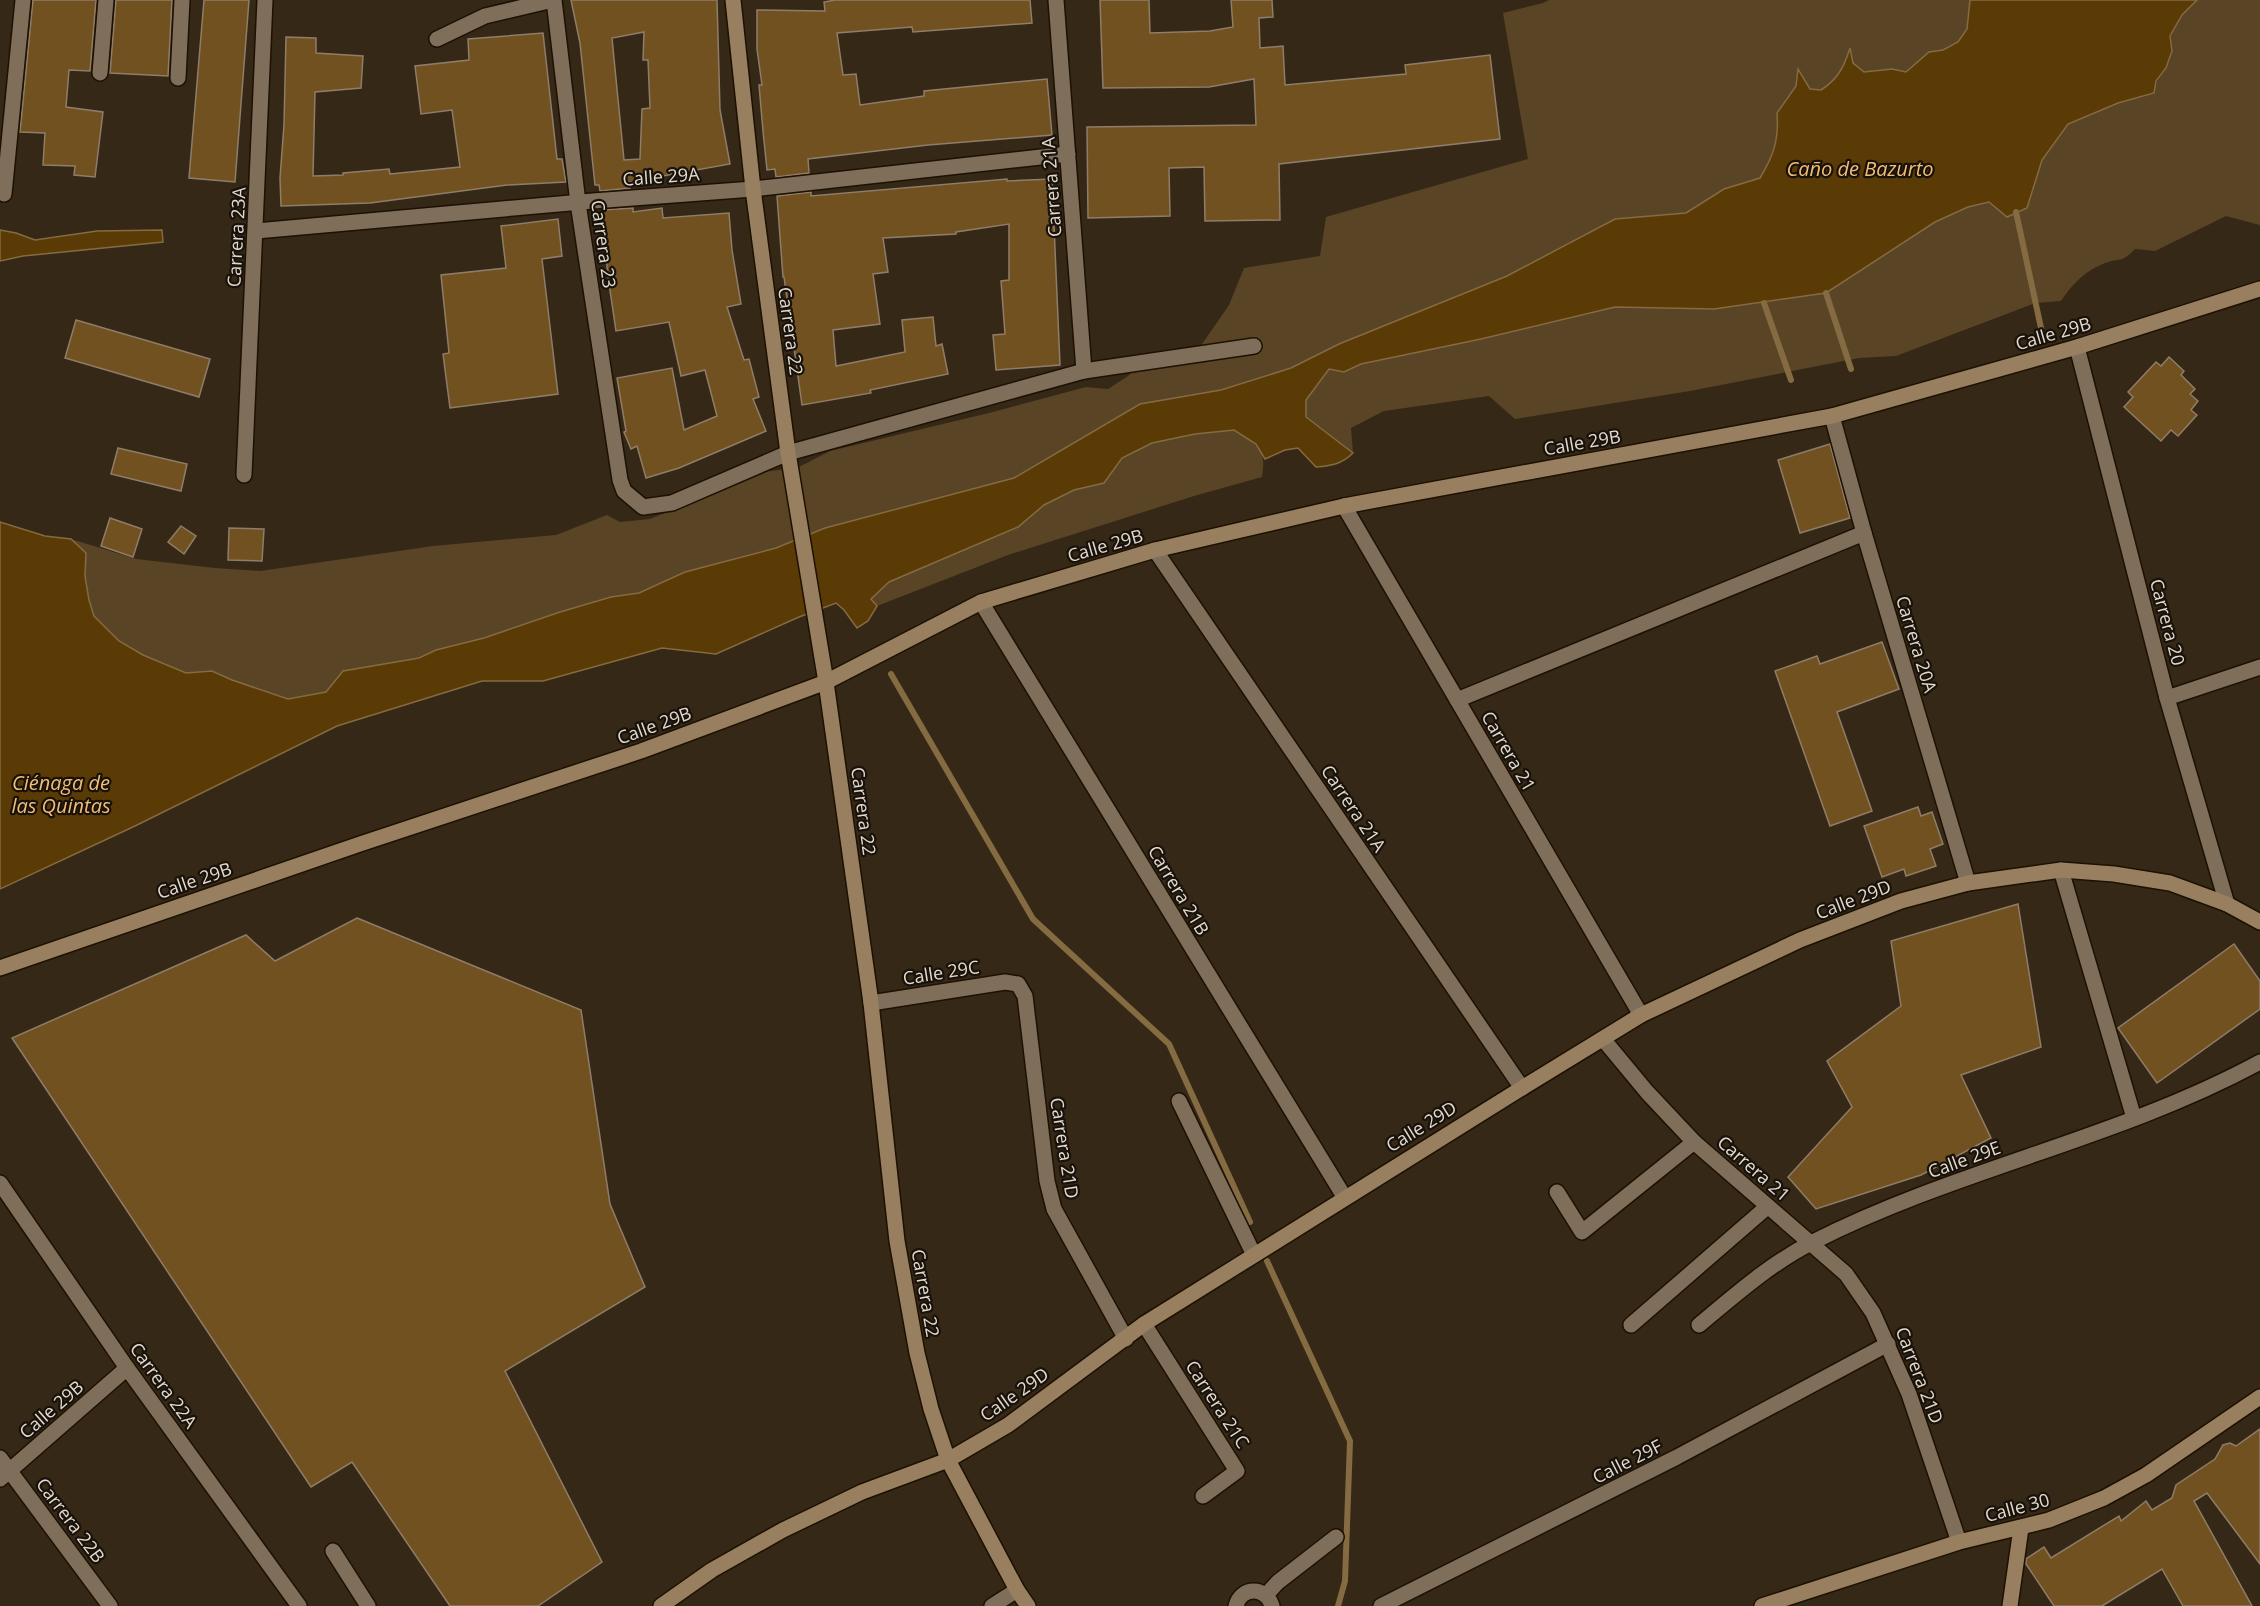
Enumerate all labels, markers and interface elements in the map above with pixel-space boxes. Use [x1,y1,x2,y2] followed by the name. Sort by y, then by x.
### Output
[1035,136,1066,238] street label: Carrera 21A
[1786,155,1934,182] water label: Caño de Bazurto
[622,161,701,191] street label: Calle 29A
[221,186,251,288] street label: Carrera 23A
[586,198,622,290] street label: Carrera 23
[773,285,809,377] street label: Carrera 22
[2012,311,2094,355] street label: Calle 29B
[1542,423,1622,461] street label: Calle 29B
[1064,523,1146,567] street label: Calle 29B
[2145,576,2191,668] street label: Carrera 20
[1891,593,1943,696] street label: Carrera 20A
[614,700,694,750] street label: Calle 29B
[1476,707,1542,795] street label: Carrera 21
[1316,760,1392,857] street label: Carrera 21A
[846,765,882,857] street label: Carrera 22
[11,769,111,819] water label: Ciénaga de las Quintas
[1143,841,1215,939] street label: Carrera 21B
[153,856,235,904] street label: Calle 29B
[1812,874,1894,924] street label: Calle 29D
[901,954,981,990] street label: Calle 29C
[1381,1095,1461,1157] street label: Calle 29D
[1045,1096,1085,1200] street label: Carrera 21D
[1713,1130,1795,1206] street label: Carrera 21
[1924,1135,2004,1183] street label: Calle 29E
[906,1247,946,1339] street label: Carrera 22
[1891,1323,1949,1427] street label: Carrera 21D
[125,1337,204,1433] street label: Carrera 22A
[1181,1355,1255,1453] street label: Carrera 21C
[975,1362,1053,1426] street label: Calle 29D
[14,1375,88,1443] street label: Calle 29B
[1588,1433,1666,1489] street label: Calle 29F
[31,1473,111,1567] street label: Carrera 22B
[1982,1487,2052,1527] street label: Calle 30

